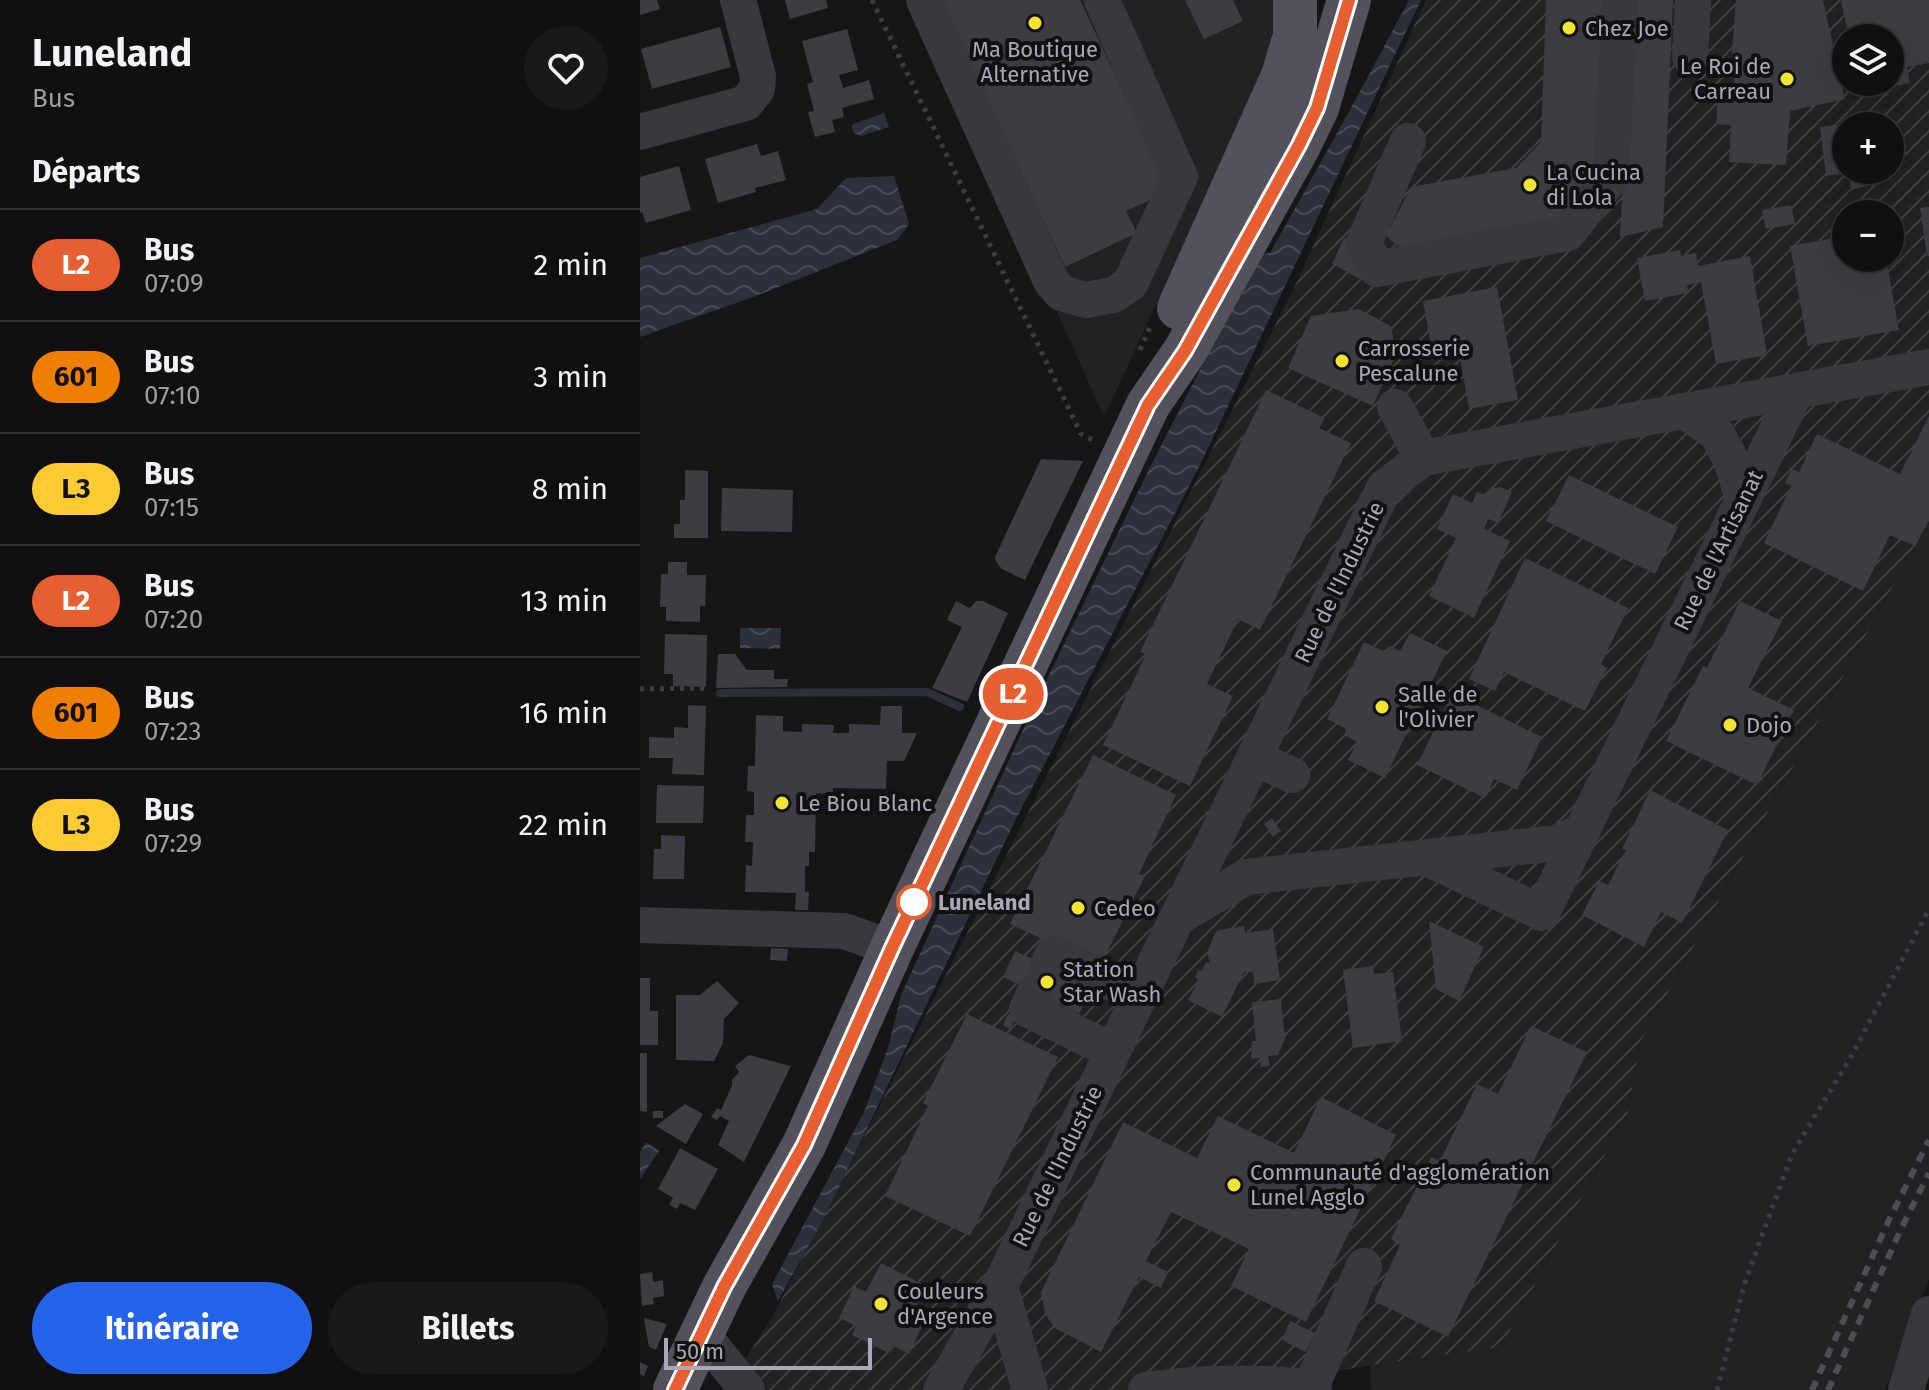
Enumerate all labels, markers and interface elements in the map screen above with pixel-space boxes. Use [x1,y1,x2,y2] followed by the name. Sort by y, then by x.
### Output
[1026,14,1044,32] marker: Ma Boutique Alternative
[1585,15,1669,42] place label: Chez Joe
[1560,19,1578,37] marker: Chez Joe
[1832,24,1904,272] map controls
[1832,24,1904,96] button: layers
[524,26,608,110] button: heart
[32,30,192,76] text: Luneland
[972,36,1098,88] place label: Ma Boutique Alternative
[1680,53,1771,105] place label: Le Roi de Carreau
[1778,70,1796,88] marker: Le Roi de Carreau
[32,83,75,114] text: Bus
[1832,112,1904,184] button: +
[32,154,140,190] text: Départs
[1546,159,1641,211] place label: La Cucina di Lola
[1521,176,1539,194] marker: La Cucina di Lola
[1832,200,1904,272] button: −
[144,232,194,268] text: Bus
[533,247,608,283] text: 2 min
[62,248,90,281] text: L2
[144,268,204,299] text: 07:09
[1358,335,1470,387] place label: Carrosserie Pescalune
[144,344,194,380] text: Bus
[1333,352,1351,370] marker: Carrosserie Pescalune
[533,359,608,395] text: 3 min
[54,360,98,393] text: 601
[144,380,201,411] text: 07:10
[144,456,194,492] text: Bus
[1668,465,1769,635] street label: Rue de l'Artisanat
[532,471,608,507] text: 8 min
[62,472,90,505] text: L3
[144,492,199,523] text: 07:15
[1289,497,1390,667] street label: Rue de l'Industrie
[144,568,194,604] text: Bus
[520,583,608,619] text: 13 min
[62,584,90,617] text: L2
[144,604,203,635] text: 07:20
[977,668,1049,720] line badge: L2
[999,677,1027,710] text: L2
[144,680,194,716] text: Bus
[1398,681,1478,733] place label: Salle de l'Olivier
[519,695,608,731] text: 16 min
[54,696,98,729] text: 601
[1373,698,1391,716] marker: Salle de l'Olivier
[1746,712,1792,739] place label: Dojo
[144,716,202,747] text: 07:23
[1721,716,1739,734] marker: Dojo
[798,790,932,817] place label: Le Biou Blanc
[144,792,194,828] text: Bus
[773,794,791,812] marker: Le Biou Blanc
[519,807,608,843] text: 22 min
[62,808,90,841] text: L3
[144,828,202,859] text: 07:29
[897,885,931,919] marker: Luneland
[938,889,1031,916] place label: Luneland
[1094,895,1156,922] place label: Cedeo
[1069,899,1087,917] marker: Cedeo
[1063,956,1162,1008] place label: Station Star Wash
[1038,973,1056,991] marker: Station Star Wash
[1007,1081,1108,1251] street label: Rue de l'Industrie
[1250,1159,1550,1211] place label: Communauté d'agglomération Lunel Agglo
[1225,1176,1243,1194] marker: Communauté d'agglomération Lunel Agglo
[897,1278,993,1330] place label: Couleurs d'Argence
[32,1282,312,1374] button: Itinéraire
[328,1282,608,1374] button: Billets
[872,1295,890,1313] marker: Couleurs d'Argence
[664,1334,872,1370] scale bar
[676,1338,724,1365] text: 50 m

